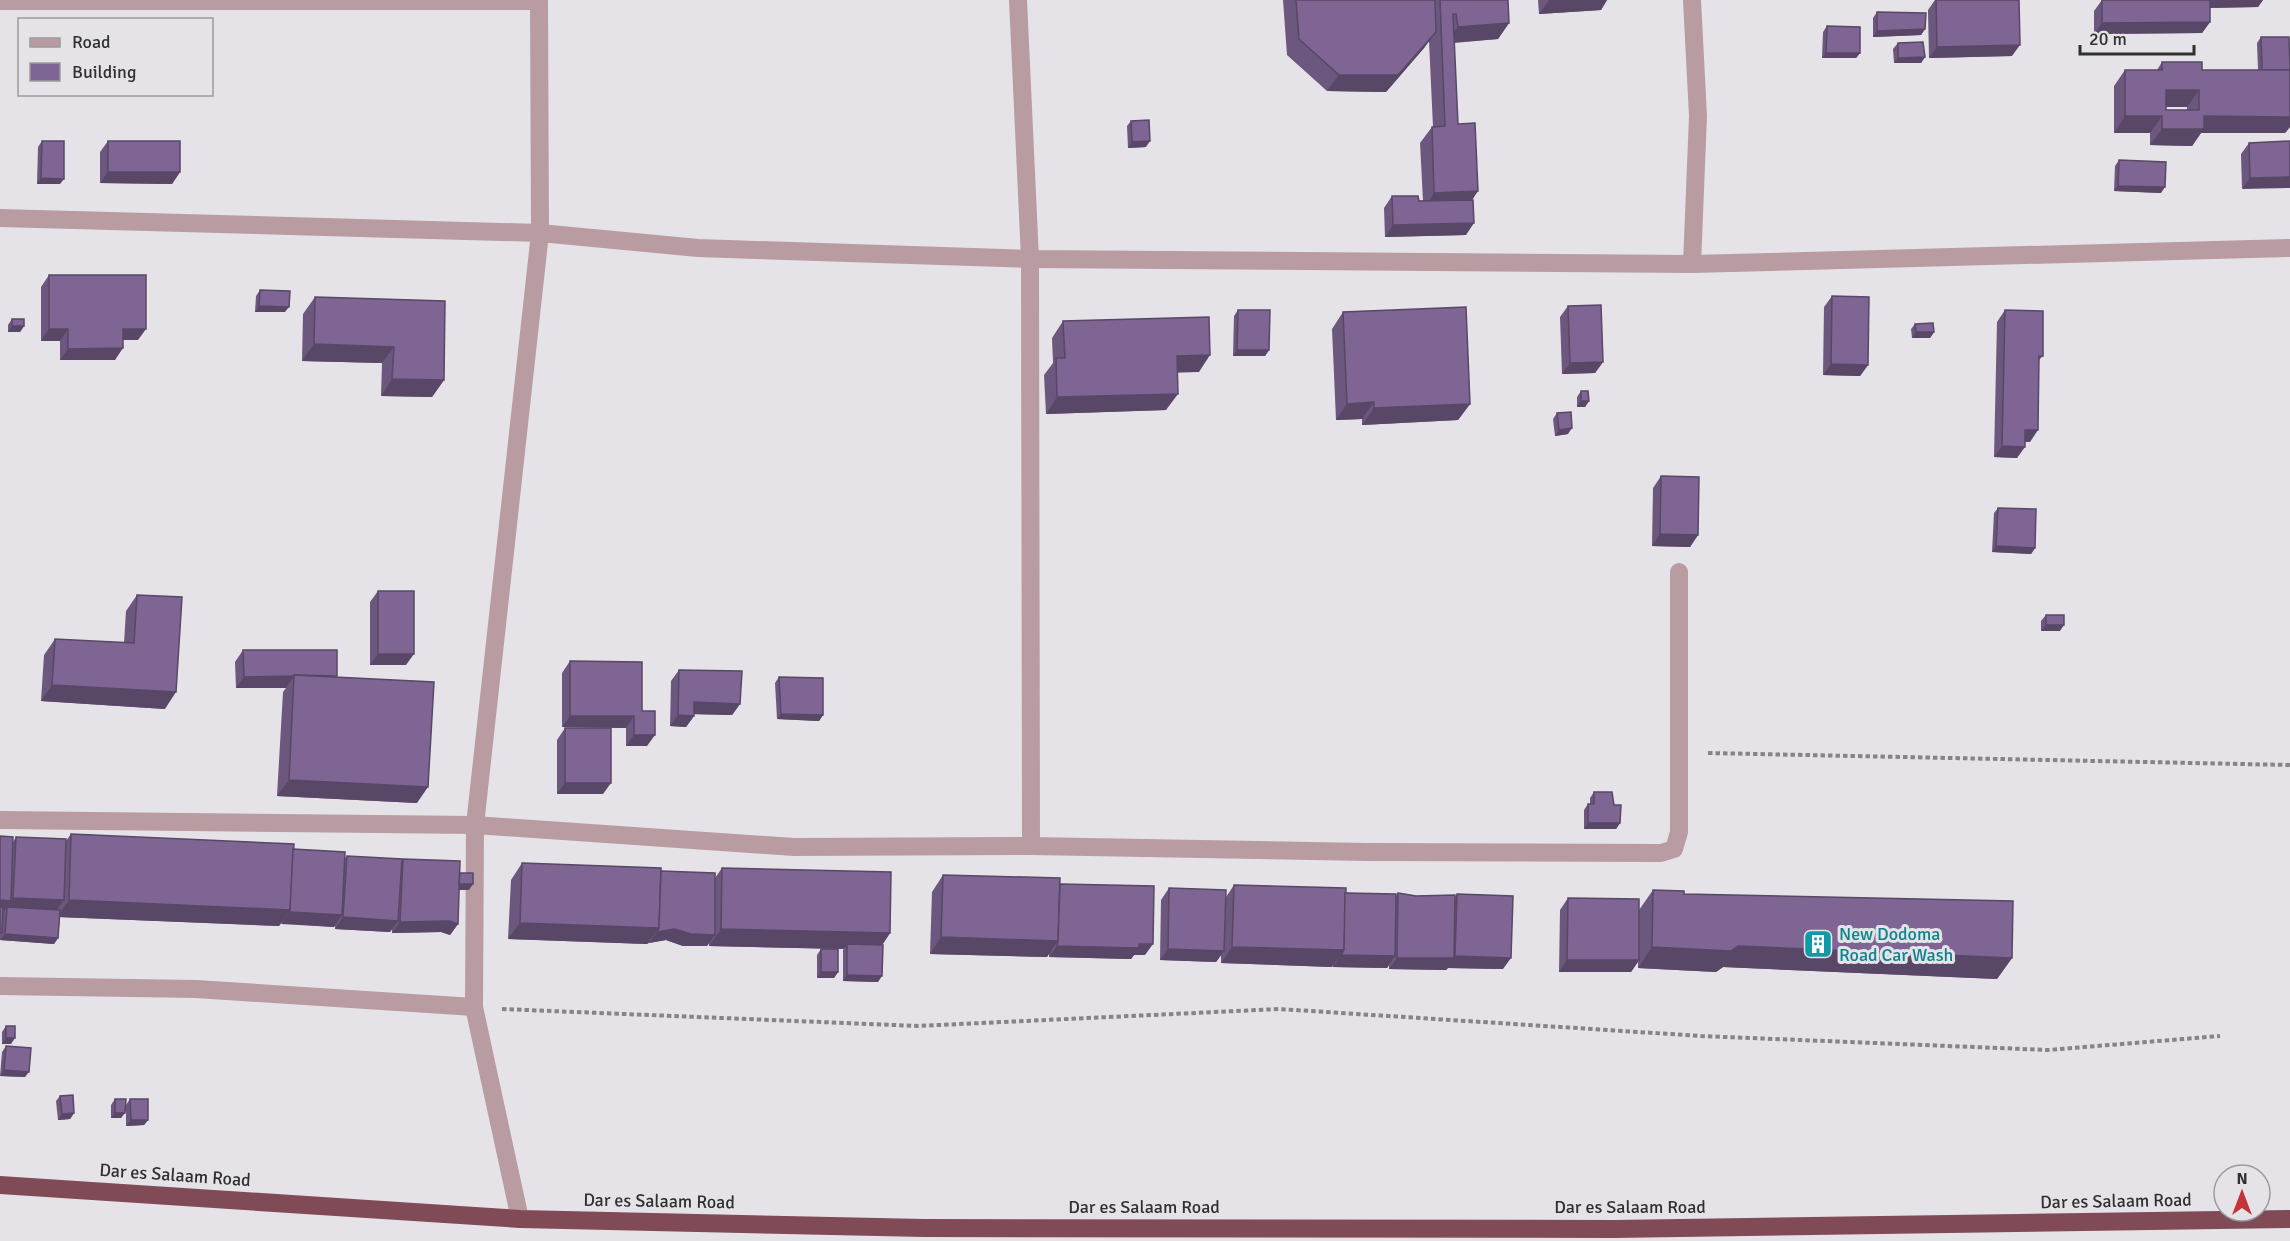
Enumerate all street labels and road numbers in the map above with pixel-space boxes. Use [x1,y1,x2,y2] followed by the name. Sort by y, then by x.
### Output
[99,1159,251,1191] street label: Dar es Salaam Road
[583,1189,735,1213] street label: Dar es Salaam Road
[2040,1189,2192,1213] street label: Dar es Salaam Road
[1068,1196,1220,1218] street label: Dar es Salaam Road
[1554,1196,1706,1218] street label: Dar es Salaam Road

